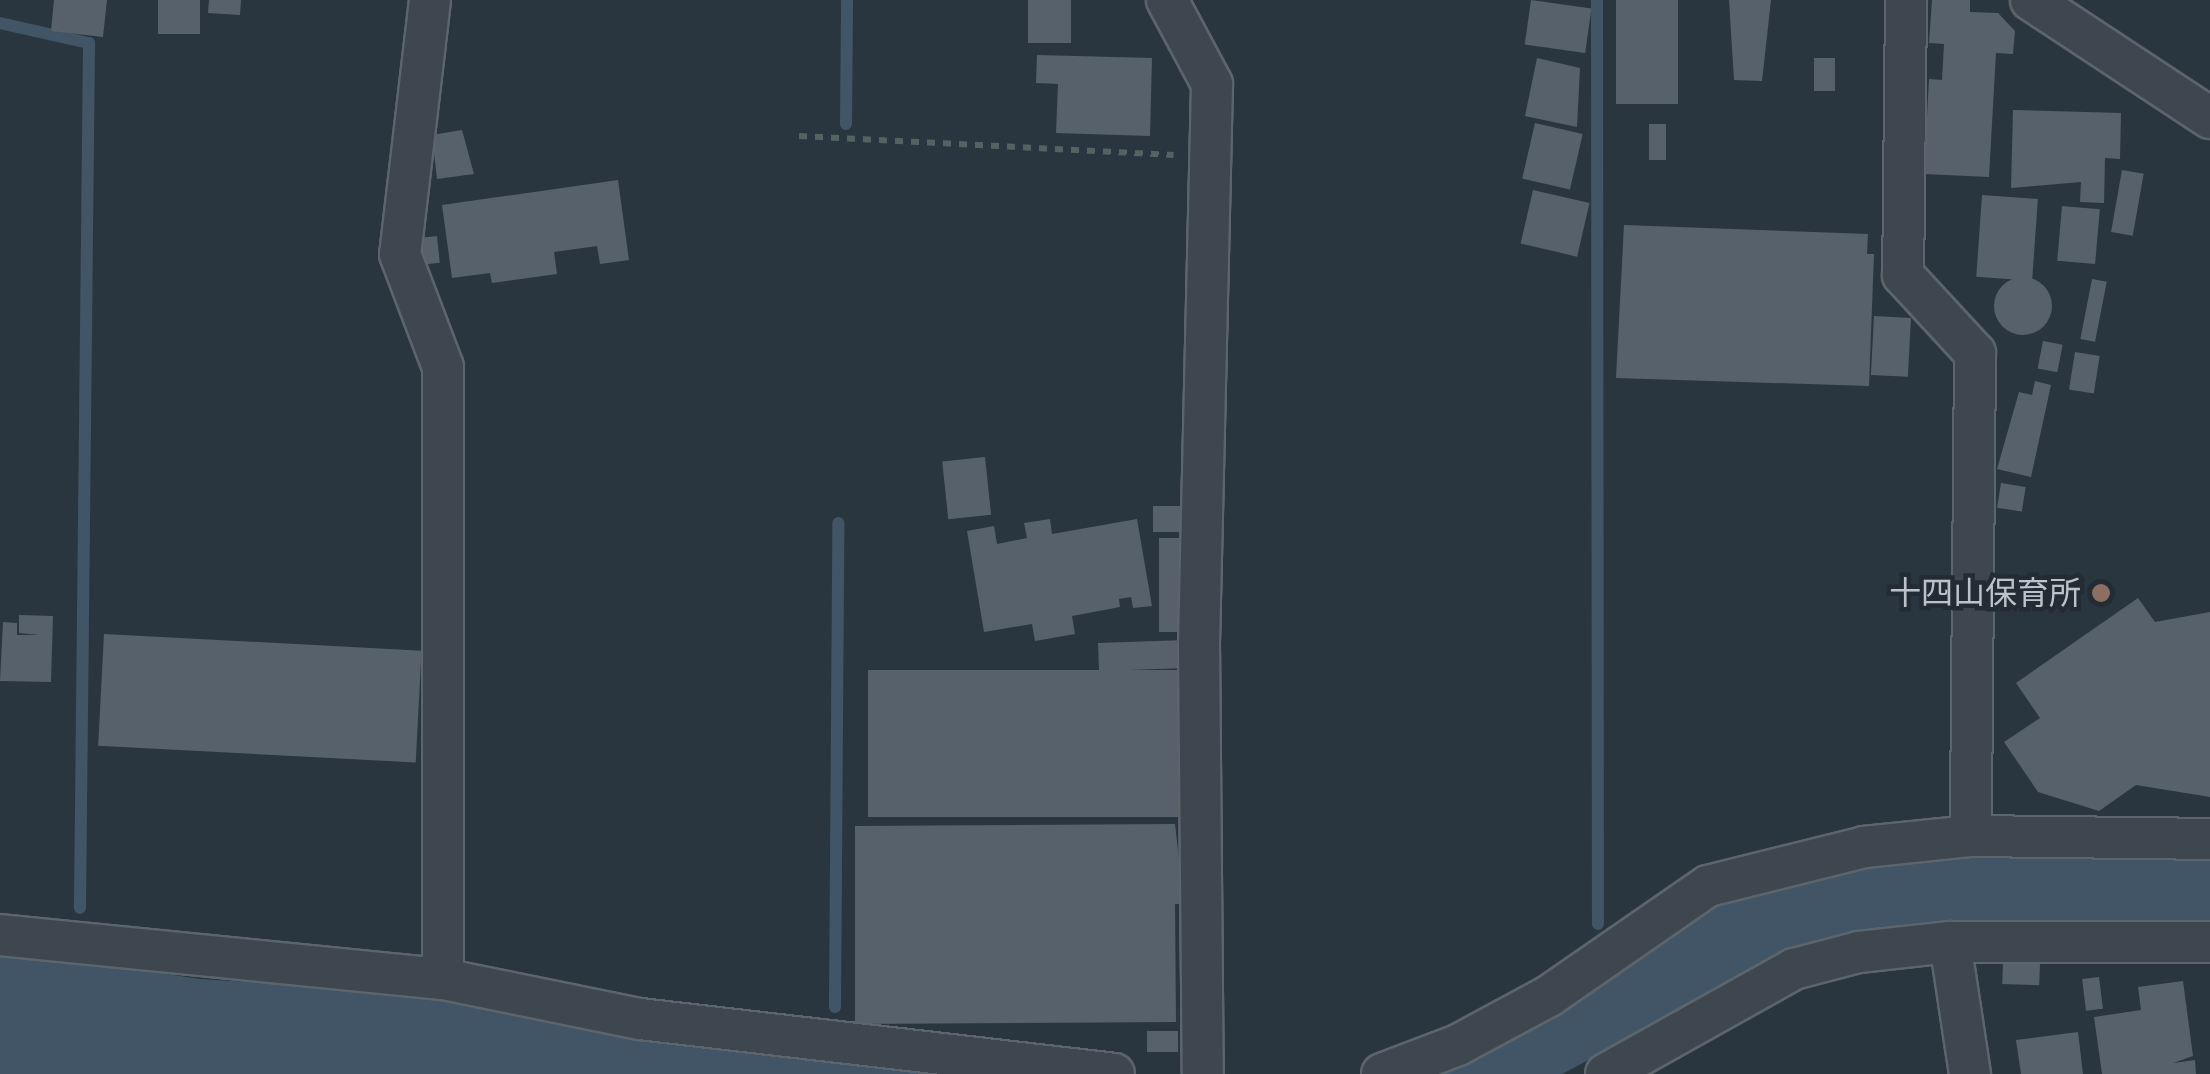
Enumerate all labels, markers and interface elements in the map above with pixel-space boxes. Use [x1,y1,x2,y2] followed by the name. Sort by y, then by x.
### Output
[1889,574,2081,612] place label: 十四山保育所
[2090,582,2112,604] marker: 十四山保育所

